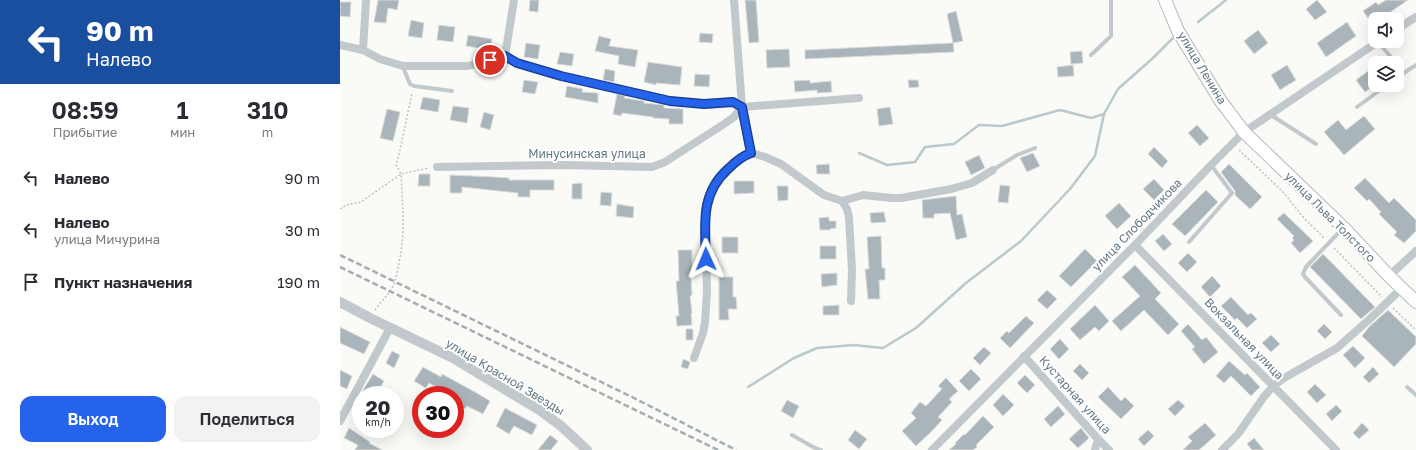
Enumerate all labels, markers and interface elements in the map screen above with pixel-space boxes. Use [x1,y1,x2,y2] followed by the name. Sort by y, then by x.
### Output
[1368,12,1404,92] map controls
[1368,12,1404,48] button: sound
[86,14,153,47] text: 90 m
[20,16,72,68] icon: left
[1175,29,1230,107] street label: улица Ленина
[473,43,507,77] pin
[86,48,152,70] text: Налево
[479,49,501,71] icon: arrive
[1368,56,1404,92] button: layers
[51,95,119,124] text: 08:59
[177,95,189,124] text: 1
[247,95,289,124] text: 310
[53,124,117,140] text: Прибытие
[170,124,195,140] text: мин
[262,124,273,140] text: m
[528,146,646,161] street label: Минусинская улица
[20,167,42,189] icon: left
[1282,168,1379,265] street label: улица Льва Толстого
[54,169,110,187] text: Налево
[285,169,320,187] text: 90 m
[1089,175,1185,274] street label: улица Слободчикова
[54,213,110,231] text: Налево
[20,219,42,241] icon: left
[285,221,320,239] text: 30 m
[54,231,160,247] text: улица Мичурина
[685,238,727,280] position arrow
[20,271,42,293] icon: arrive
[54,273,192,291] text: Пункт назначения
[277,273,320,291] text: 190 m
[1202,295,1287,383] street label: Вокзальная улица
[443,335,567,418] street label: улица Красной Звезды
[1036,353,1114,437] street label: Кустарная улица
[412,386,464,438] speed limit sign: 30
[365,395,391,419] text: 20
[20,396,166,442] button: Выход
[174,396,320,442] button: Поделиться
[365,416,391,428] text: km/h

